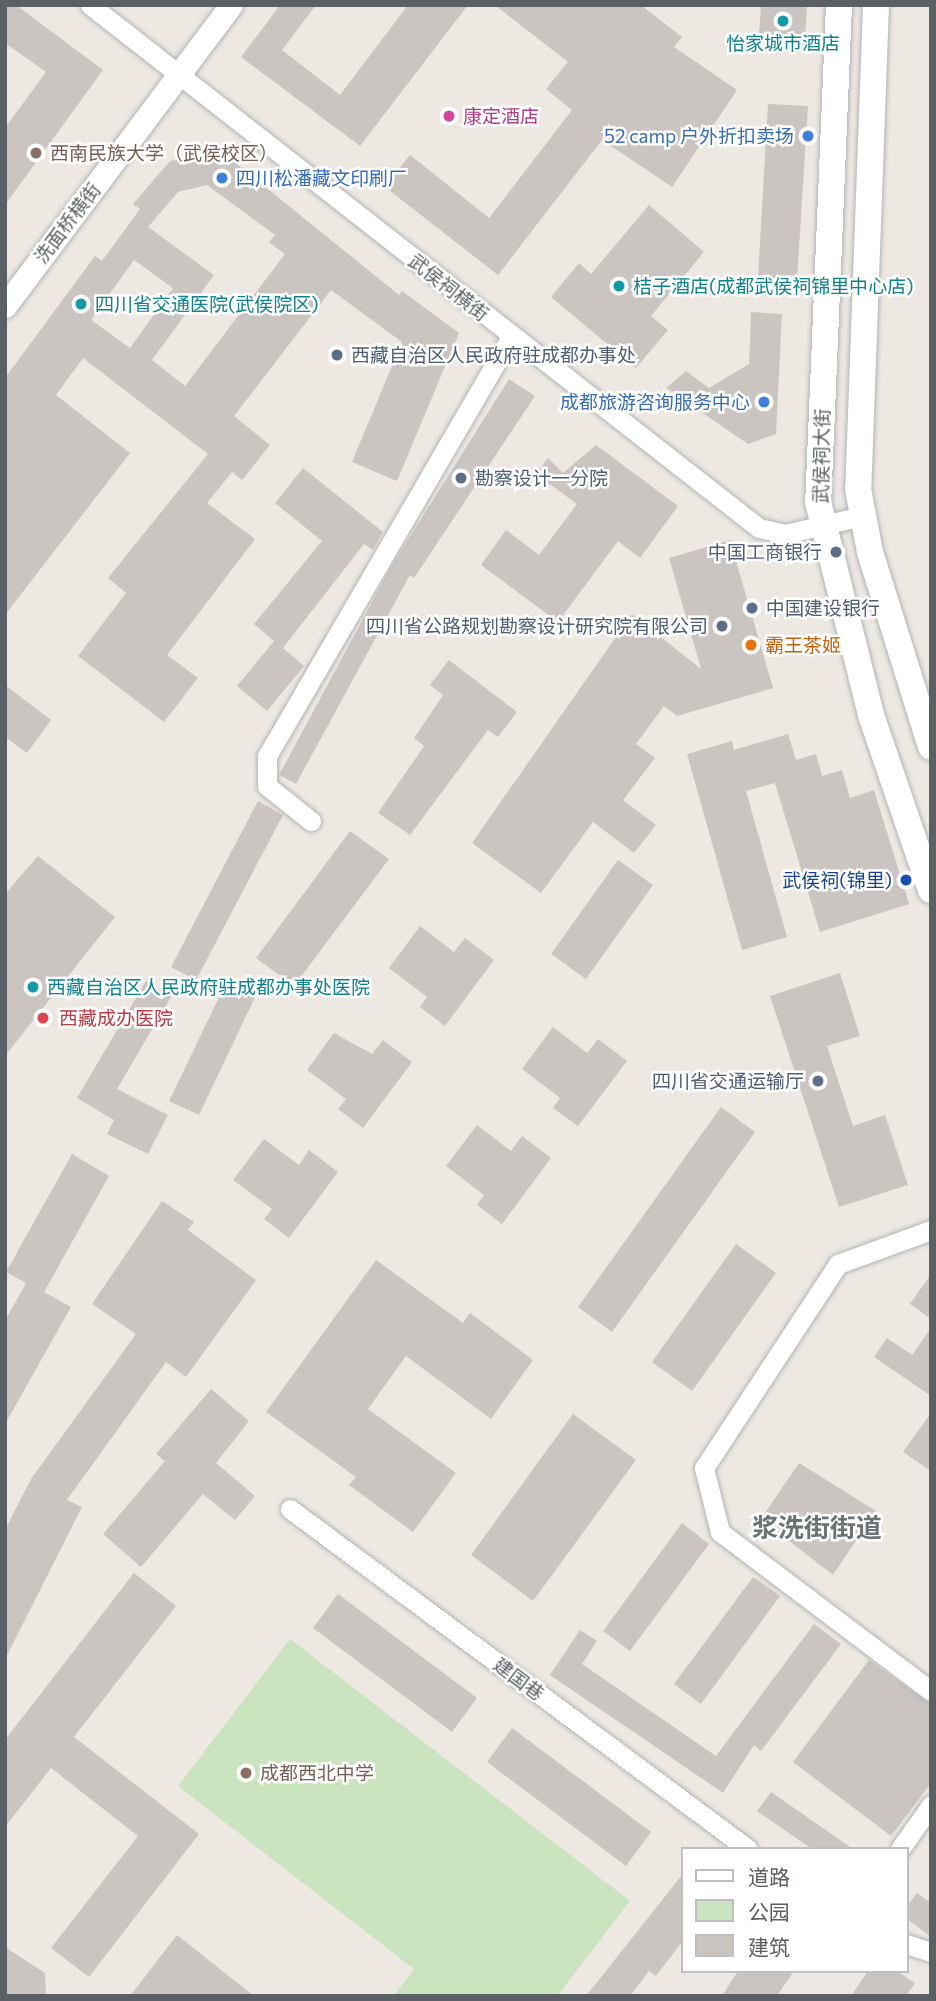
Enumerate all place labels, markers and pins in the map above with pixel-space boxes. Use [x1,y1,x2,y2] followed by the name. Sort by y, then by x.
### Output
[775,13,791,29] marker: 怡家城市酒店
[726,32,840,54] place label: 怡家城市酒店
[463,105,539,127] place label: 康定酒店
[441,108,457,124] marker: 康定酒店
[604,125,794,147] place label: 52 camp 户外折扣卖场
[800,128,816,144] marker: 52 camp 户外折扣卖场
[50,142,278,164] place label: 西南民族大学（武侯校区）
[28,145,44,161] marker: 西南民族大学（武侯校区）
[236,167,407,189] place label: 四川松潘藏文印刷厂
[214,170,230,186] marker: 四川松潘藏文印刷厂
[633,275,914,297] place label: 桔子酒店(成都武侯祠锦里中心店)
[611,278,627,294] marker: 桔子酒店(成都武侯祠锦里中心店)
[95,293,319,315] place label: 四川省交通医院(武侯院区)
[73,296,89,312] marker: 四川省交通医院(武侯院区)
[351,344,636,366] place label: 西藏自治区人民政府驻成都办事处
[329,347,345,363] marker: 西藏自治区人民政府驻成都办事处
[560,391,750,413] place label: 成都旅游咨询服务中心
[756,394,772,410] marker: 成都旅游咨询服务中心
[475,467,608,489] place label: 勘察设计一分院
[453,470,469,486] marker: 勘察设计一分院
[708,541,822,563] place label: 中国工商银行
[828,544,844,560] marker: 中国工商银行
[766,597,880,619] place label: 中国建设银行
[744,600,760,616] marker: 中国建设银行
[366,615,708,637] place label: 四川省公路规划勘察设计研究院有限公司
[714,618,730,634] marker: 四川省公路规划勘察设计研究院有限公司
[765,634,841,656] place label: 霸王茶姬
[743,637,759,653] marker: 霸王茶姬
[782,869,892,891] place label: 武侯祠(锦里)
[898,872,914,888] marker: 武侯祠(锦里)
[47,976,370,998] place label: 西藏自治区人民政府驻成都办事处医院
[25,979,41,995] marker: 西藏自治区人民政府驻成都办事处医院
[59,1007,173,1029] place label: 西藏成办医院
[33,1008,53,1028] marker: 西藏成办医院
[652,1070,804,1092] place label: 四川省交通运输厅
[810,1073,826,1089] marker: 四川省交通运输厅
[260,1762,374,1784] place label: 成都西北中学
[238,1765,254,1781] marker: 成都西北中学

